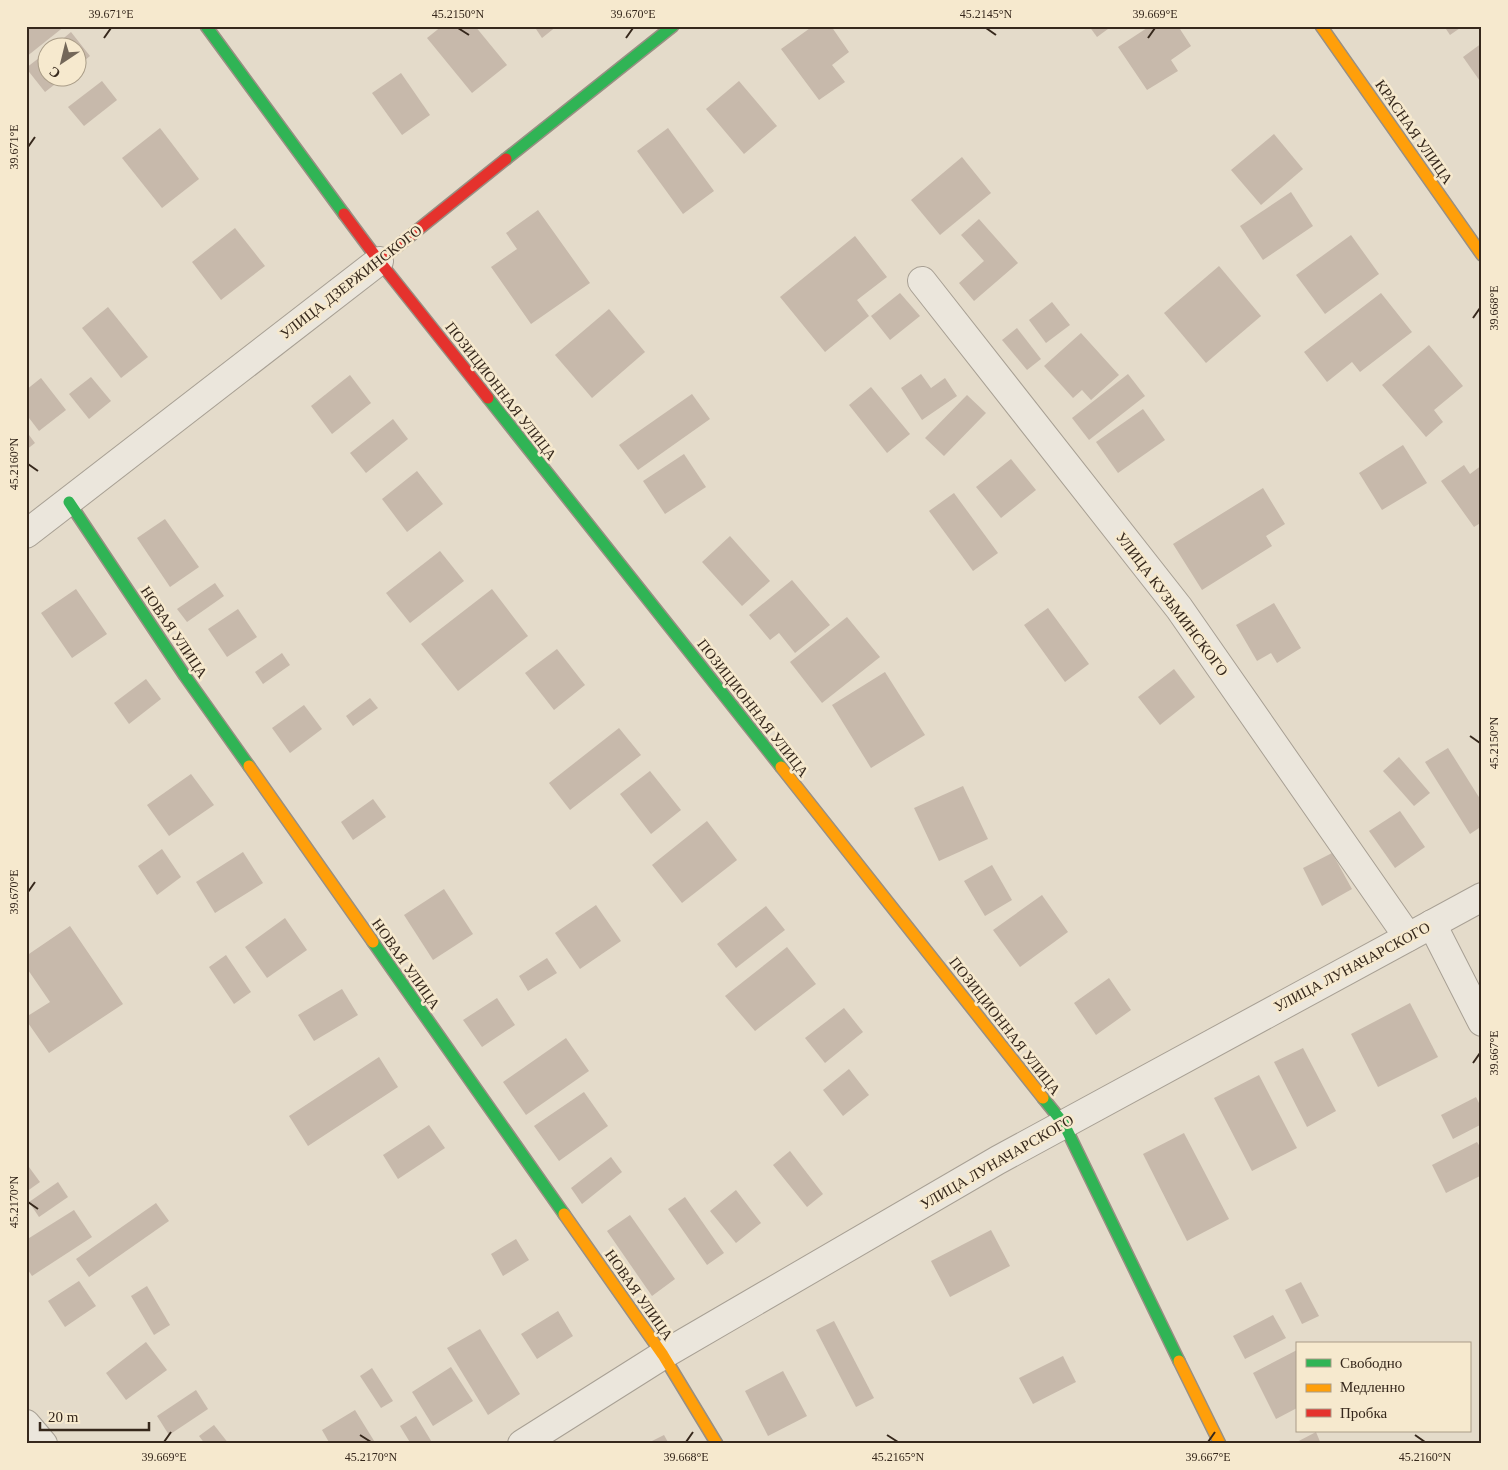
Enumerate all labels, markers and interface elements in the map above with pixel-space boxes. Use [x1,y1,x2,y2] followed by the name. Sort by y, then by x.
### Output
[88,7,134,21] text: 39.671°E
[432,7,485,21] text: 45.2150°N
[610,7,656,21] text: 39.670°E
[960,7,1013,21] text: 45.2145°N
[1132,7,1178,21] text: 39.669°E
[38,38,88,88] north arrow
[46,63,63,81] text: С
[1372,77,1456,187] street label: КРАСНАЯ УЛИЦА
[7,124,21,170] text: 39.671°E
[277,222,425,342] street label: УЛИЦА ДЗЕРЖИНСКОГО
[1487,285,1501,331] text: 39.668°E
[442,319,560,463] street label: ПОЗИЦИОННАЯ УЛИЦА
[7,437,21,490] text: 45.2160°N
[1113,529,1231,679] street label: УЛИЦА КУЗЬМИНСКОГО
[137,583,211,681] street label: НОВАЯ УЛИЦА
[694,636,812,780] street label: ПОЗИЦИОННАЯ УЛИЦА
[1487,716,1501,769] text: 45.2150°N
[7,869,21,915] text: 39.670°E
[369,916,443,1013] street label: НОВАЯ УЛИЦА
[1271,919,1433,1015] street label: УЛИЦА ЛУНАЧАРСКОГО
[946,954,1064,1098] street label: ПОЗИЦИОННАЯ УЛИЦА
[1487,1030,1501,1076] text: 39.667°E
[918,1111,1077,1212] street label: УЛИЦА ЛУНАЧАРСКОГО
[7,1175,21,1228] text: 45.2170°N
[602,1247,676,1344] street label: НОВАЯ УЛИЦА
[1296,1342,1470,1432] legend
[1340,1355,1402,1371] text: Свободно
[1340,1379,1405,1395] text: Медленно
[40,1400,149,1432] scale bar
[1340,1405,1388,1421] text: Пробка
[48,1409,79,1425] text: 20 m
[141,1450,187,1464] text: 39.669°E
[345,1450,398,1464] text: 45.2170°N
[663,1450,709,1464] text: 39.668°E
[872,1450,925,1464] text: 45.2165°N
[1185,1450,1231,1464] text: 39.667°E
[1399,1450,1452,1464] text: 45.2160°N

